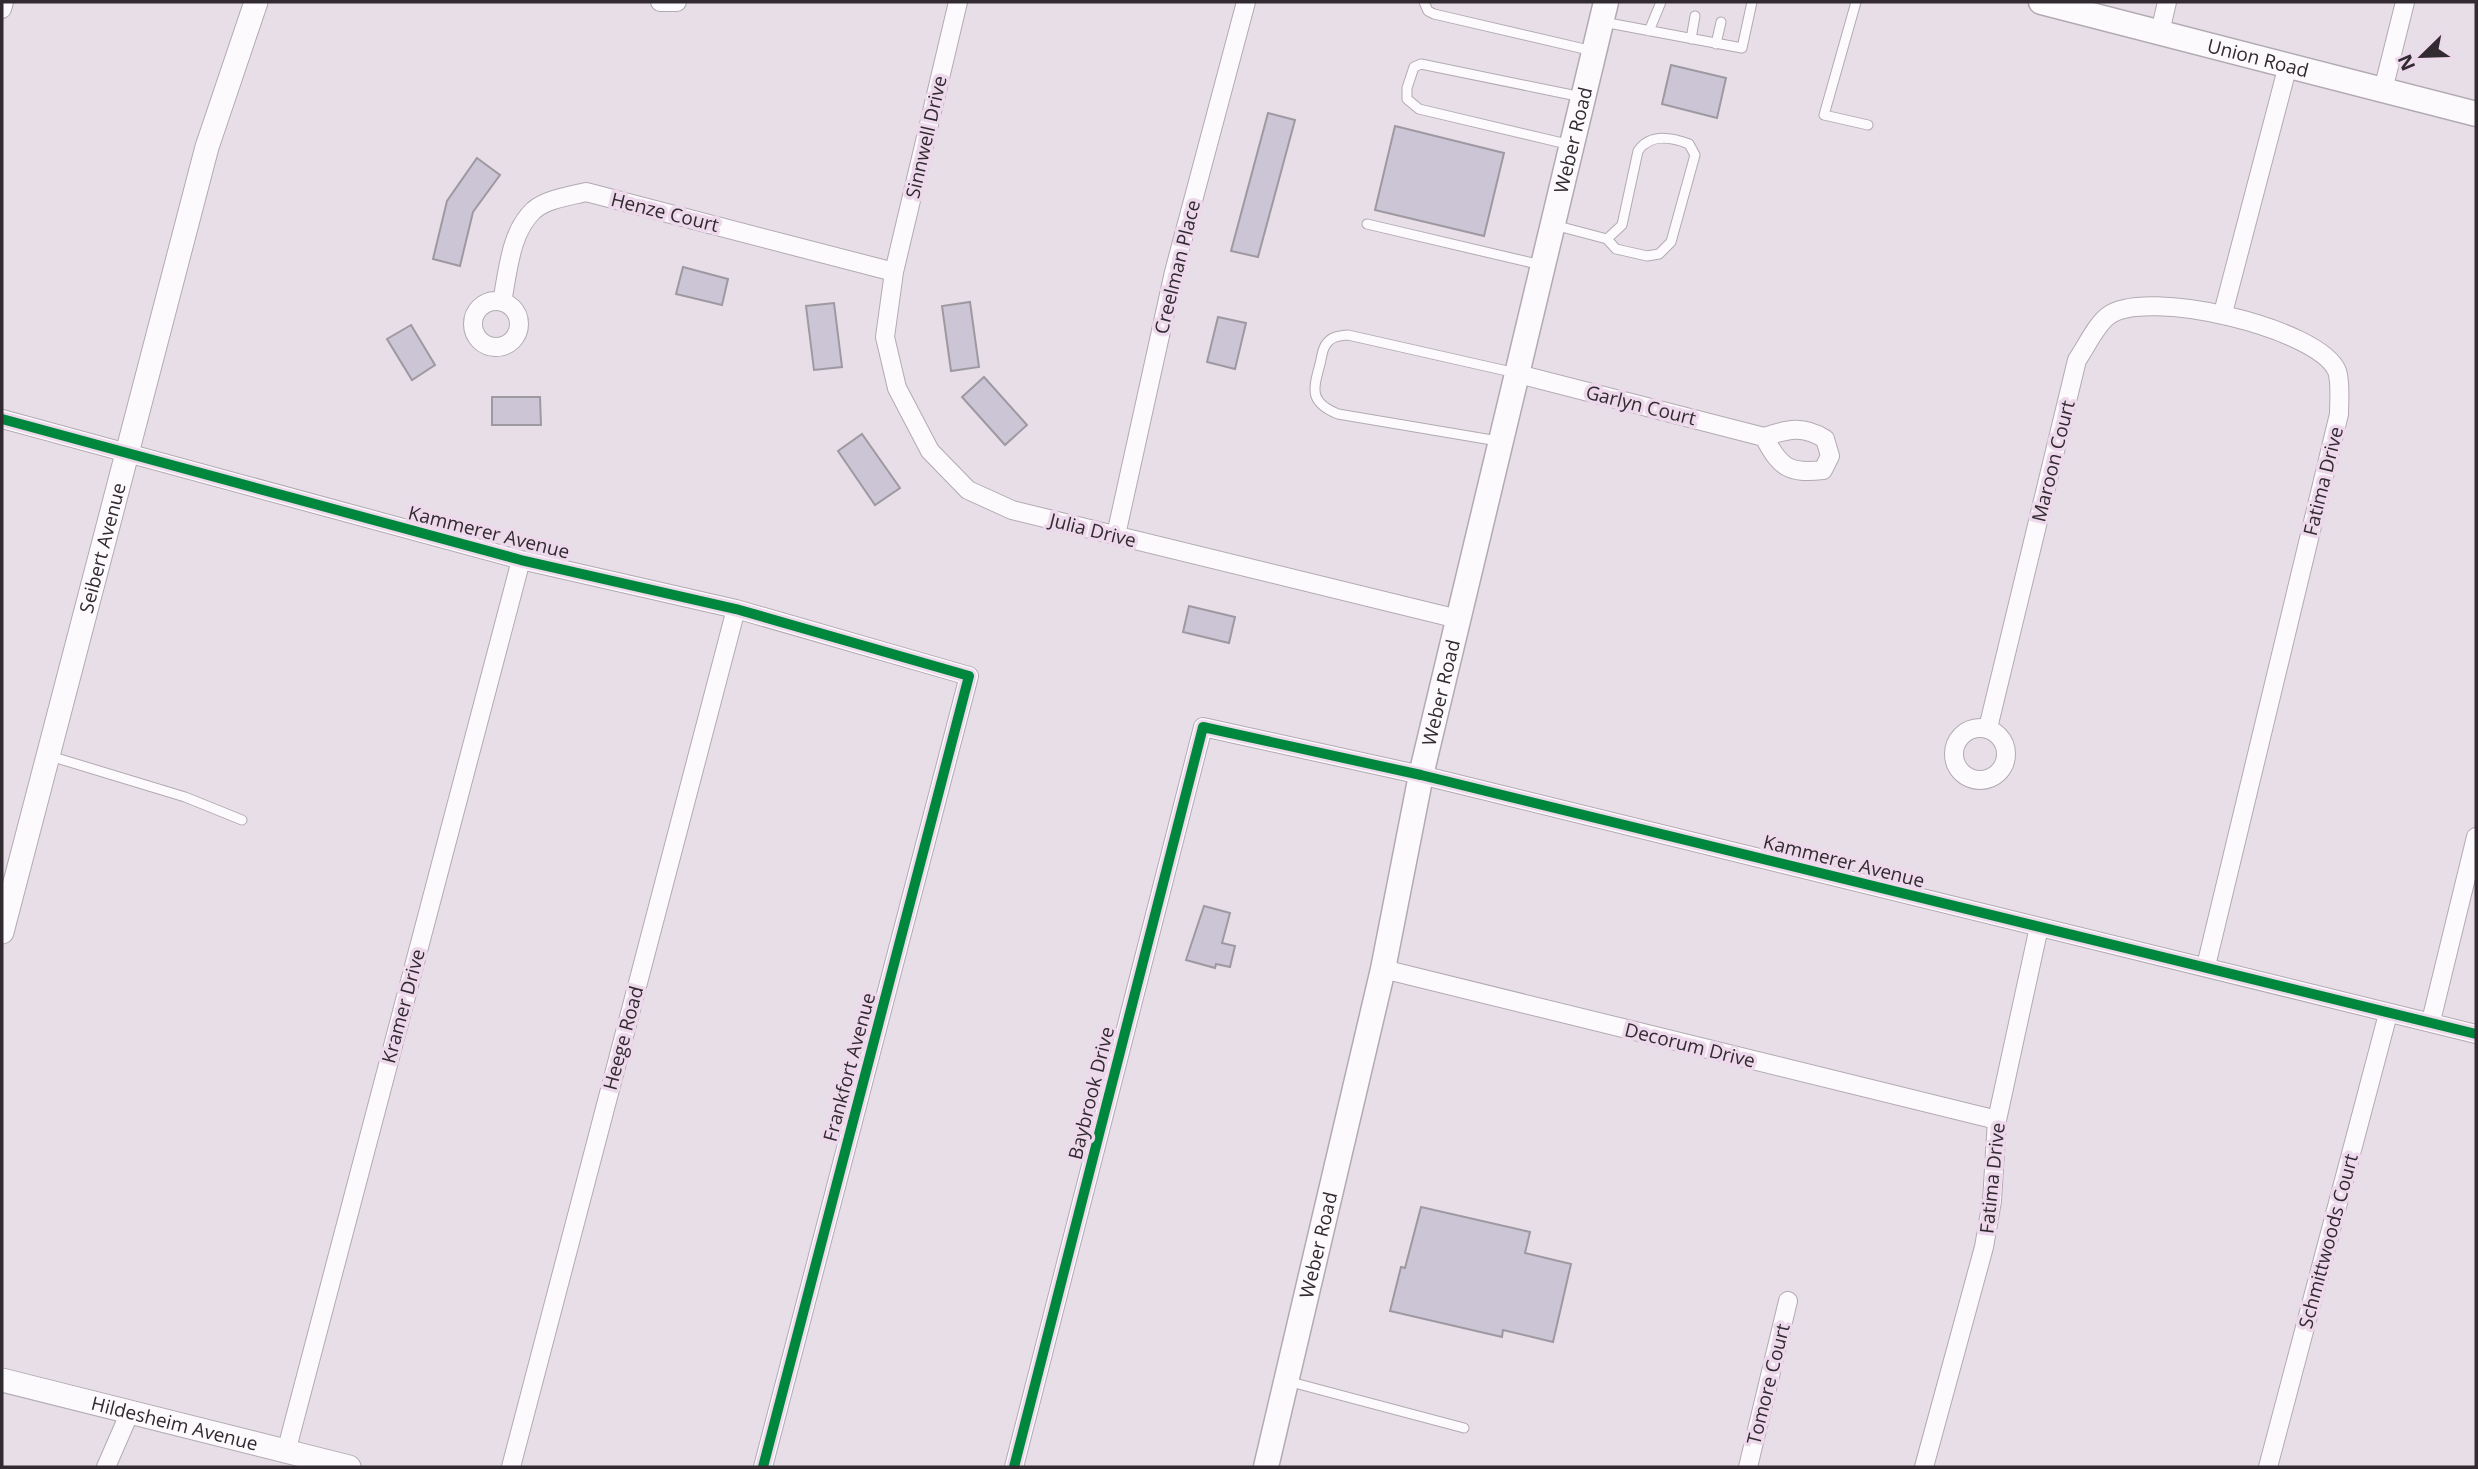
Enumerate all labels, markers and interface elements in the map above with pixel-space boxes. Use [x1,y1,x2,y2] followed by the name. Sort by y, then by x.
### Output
[2387,21,2457,91] north arrow
[2204,32,2311,83] street label: Union Road
[2391,50,2421,75] text: N
[899,73,953,201] street label: Sinnwell Drive
[1548,84,1598,196] street label: Weber Road
[608,186,722,238] street label: Henze Court
[1148,197,1206,337] street label: Creelman Place
[1583,379,1699,431] street label: Garlyn Court
[2025,397,2081,525] street label: Maroon Court
[2297,424,2349,538] street label: Fatima Drive
[73,480,132,616] street label: Seibert Avenue
[406,499,572,565] street label: Kammerer Avenue
[1045,506,1139,553] street label: Julia Drive
[1415,637,1466,748] street label: Weber Road
[1761,828,1927,894] street label: Kammerer Avenue
[375,946,431,1066] street label: Kramer Drive
[597,983,649,1093] street label: Heege Road
[817,990,881,1144] street label: Frankfort Avenue
[1622,1016,1758,1074] street label: Decorum Drive
[1062,1024,1120,1162] street label: Baybrook Drive
[1973,1121,2011,1235] street label: Fatima Drive
[2292,1151,2364,1331] street label: Schmittwoods Court
[1293,1189,1343,1301] street label: Weber Road
[1740,1321,1796,1447] street label: Tomore Court
[89,1390,261,1457] street label: Hildesheim Avenue

